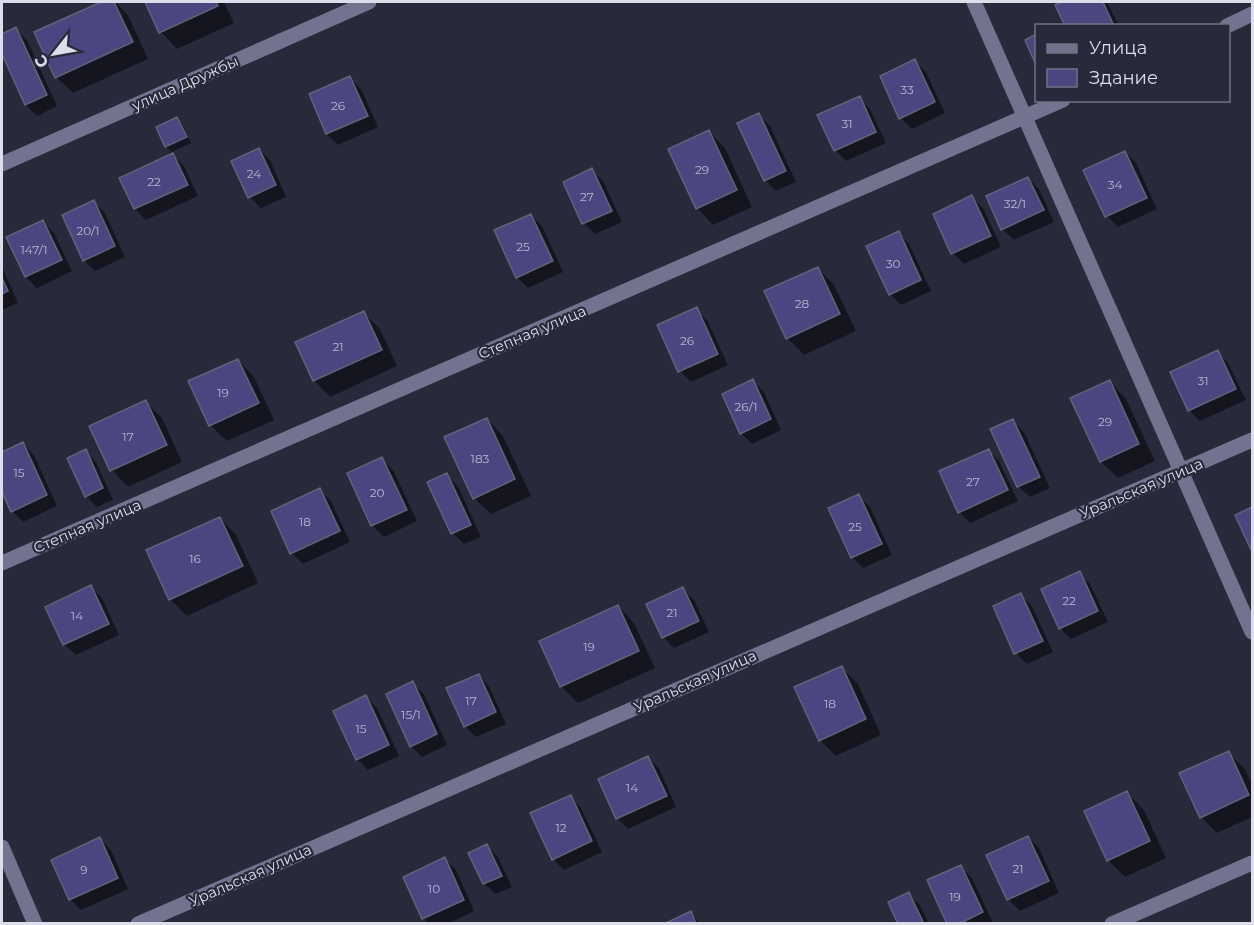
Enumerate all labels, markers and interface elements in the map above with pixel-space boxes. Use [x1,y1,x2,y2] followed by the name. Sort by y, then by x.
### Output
[24,24,84,84] north arrow
[1035,24,1230,102] legend
[1089,37,1147,59] text: Улица
[30,51,53,71] text: С
[128,51,241,115] street label: улица Дружбы
[1089,67,1158,89] text: Здание
[900,82,914,97] house number: 33
[331,98,345,113] house number: 26
[841,116,853,131] house number: 31
[695,162,709,177] house number: 29
[247,166,261,181] house number: 24
[147,174,161,189] house number: 22
[1108,177,1122,192] house number: 34
[580,189,594,204] house number: 27
[1004,196,1026,211] house number: 32/1
[76,223,100,238] house number: 20/1
[516,239,530,254] house number: 25
[21,242,47,257] house number: 147/1
[886,256,900,271] house number: 30
[795,296,810,311] house number: 28
[475,301,589,363] street label: Степная улица
[680,333,694,348] house number: 26
[332,339,344,354] house number: 21
[1197,373,1209,388] house number: 31
[217,385,229,400] house number: 19
[735,399,757,414] house number: 26/1
[1098,414,1112,429] house number: 29
[122,429,134,444] house number: 17
[471,451,490,466] house number: 183
[1076,453,1206,523] street label: Уральская улица
[13,465,25,480] house number: 15
[966,474,980,489] house number: 27
[370,485,384,500] house number: 20
[30,495,144,557] street label: Степная улица
[299,514,311,529] house number: 18
[848,519,862,534] house number: 25
[189,551,201,566] house number: 16
[1062,593,1076,608] house number: 22
[666,605,678,620] house number: 21
[71,608,83,623] house number: 14
[583,639,595,654] house number: 19
[631,645,759,717] street label: Уральская улица
[465,693,477,708] house number: 17
[824,696,836,711] house number: 18
[401,707,421,722] house number: 15/1
[355,721,367,736] house number: 15
[626,780,638,795] house number: 14
[555,820,567,835] house number: 12
[186,839,314,911] street label: Уральская улица
[1012,861,1024,876] house number: 21
[80,862,88,877] house number: 9
[428,881,440,896] house number: 10
[949,889,961,904] house number: 19

